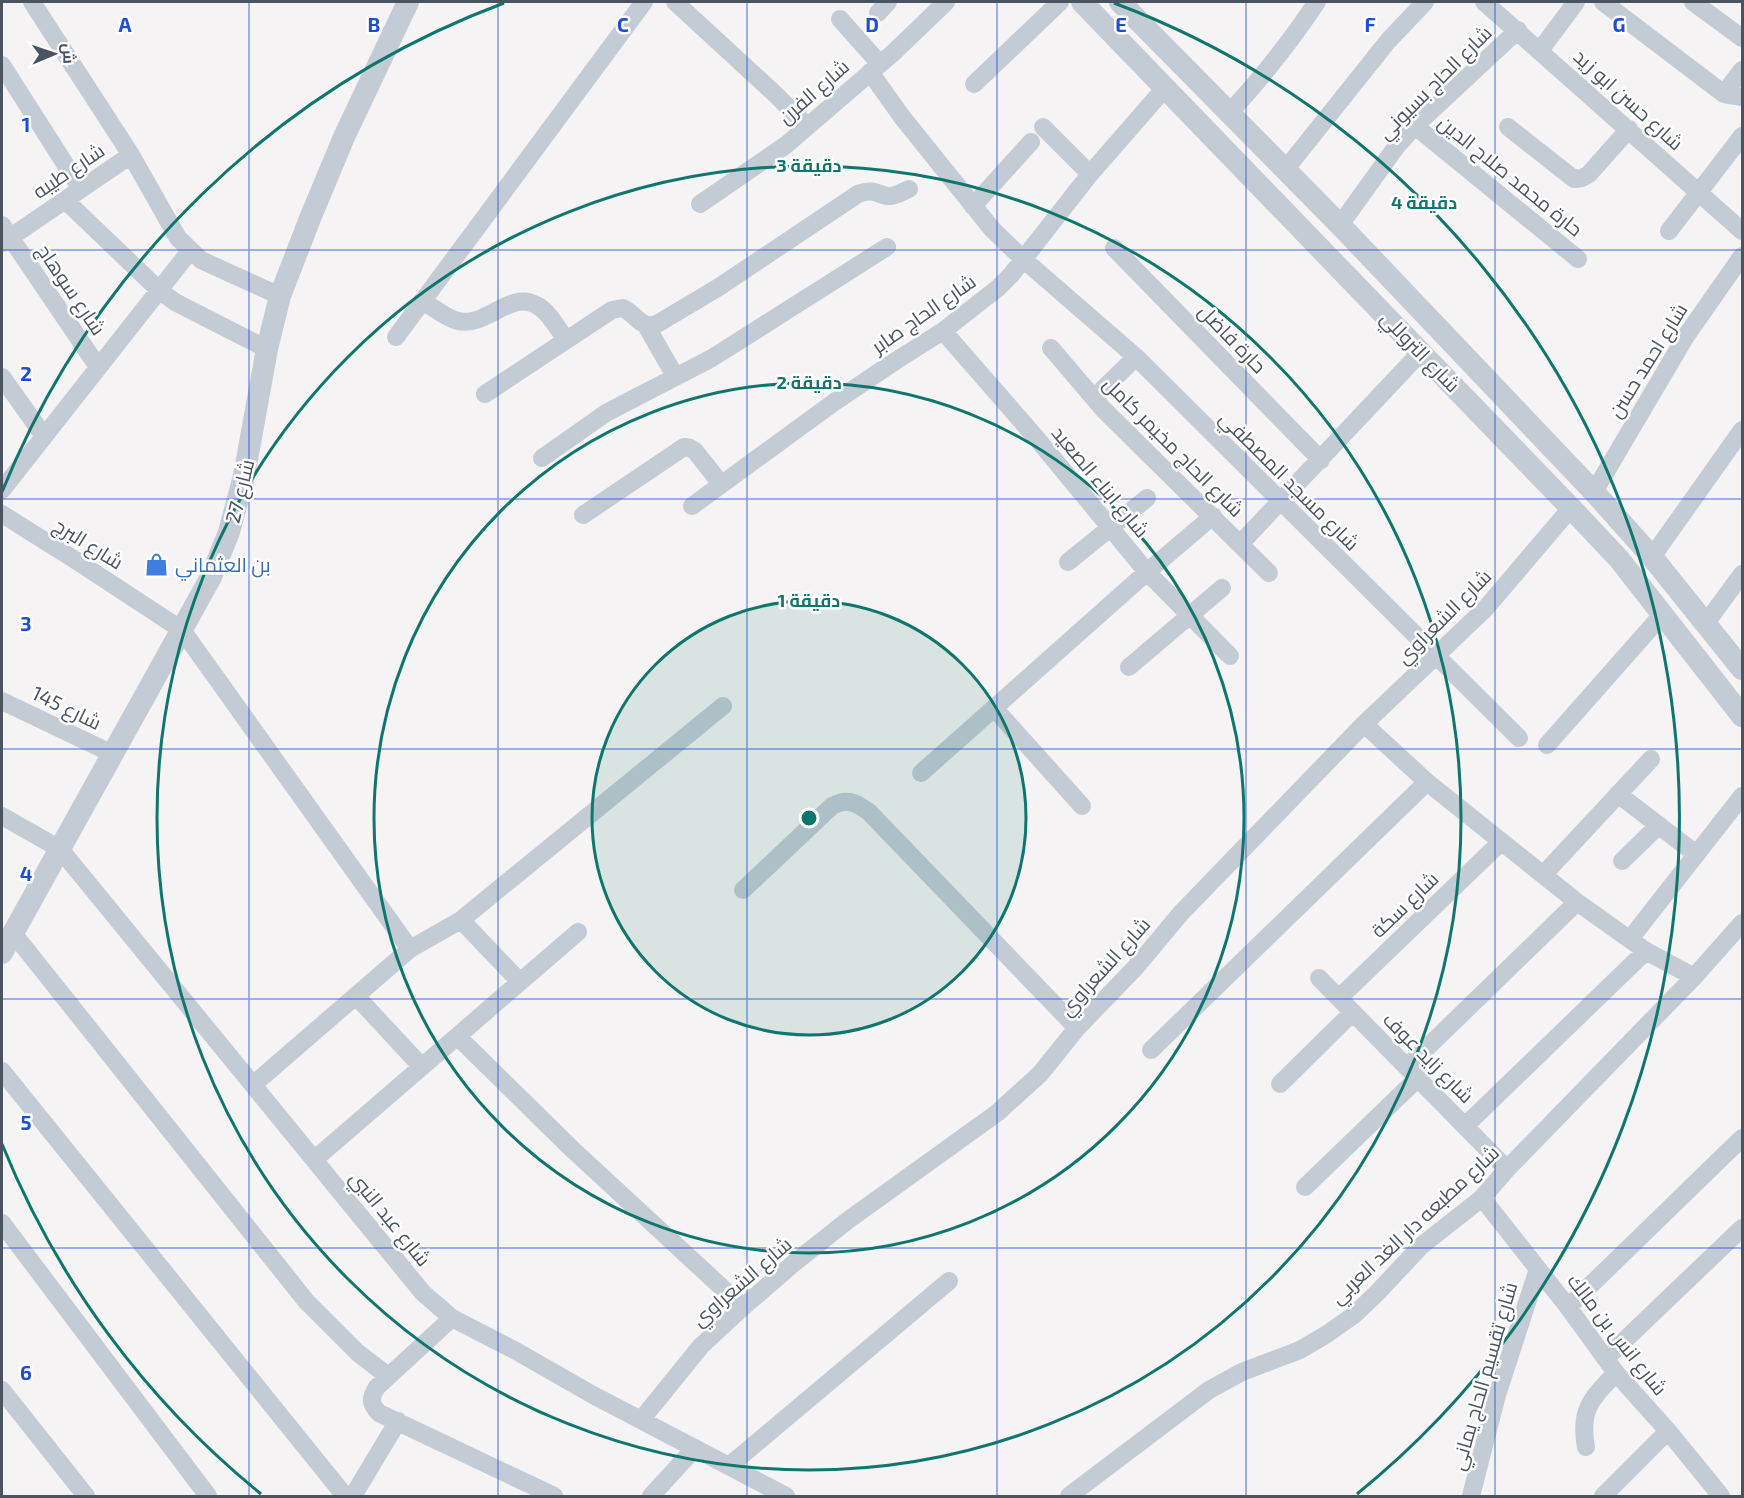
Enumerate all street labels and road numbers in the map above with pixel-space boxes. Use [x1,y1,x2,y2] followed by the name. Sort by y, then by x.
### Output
[1372,20,1499,147] street label: شارع الحاج بسيوني
[1567,43,1689,157] street label: شارع حسن ابو زيد
[773,54,855,131] street label: شارع الفرن
[1432,109,1588,243] street label: حارة محمد صلاح الدين
[28,137,110,205] street label: شارع طيبه
[30,239,111,341] street label: شارع سوهاج
[865,268,981,361] street label: شارع الحاج صابر
[1193,298,1272,379] street label: حارة فاضل
[1602,298,1694,423] street label: شارع احمد حسن
[1373,305,1466,400] street label: شارع التروللي
[1097,371,1249,523] street label: شارع الحاج مخيمر كامل
[1212,405,1365,558] street label: شارع مسجد المصطفي
[1045,420,1155,544] street label: شارع ابناء الصعيد
[220,457,261,526] street label: شارع 27
[48,512,128,576] street label: شارع البرج
[1391,564,1499,672] street label: شارع الشعراوي
[27,680,106,737] street label: شارع 145
[1365,866,1445,944] street label: شارع سكة
[1054,912,1158,1024] street label: شارع الشعراوي
[1377,1007,1479,1109] street label: شارع زايد عوف
[1325,1140,1507,1312] street label: شارع مطبعه دار الغد العربي
[342,1166,437,1273] street label: شارع عبد النبي
[686,1231,799,1335] street label: شارع الشعراوي
[1561,1268,1673,1401] street label: شارع انس بن مالك
[1445,1279,1526,1474] street label: شارع تقسيم الحاج يماني

